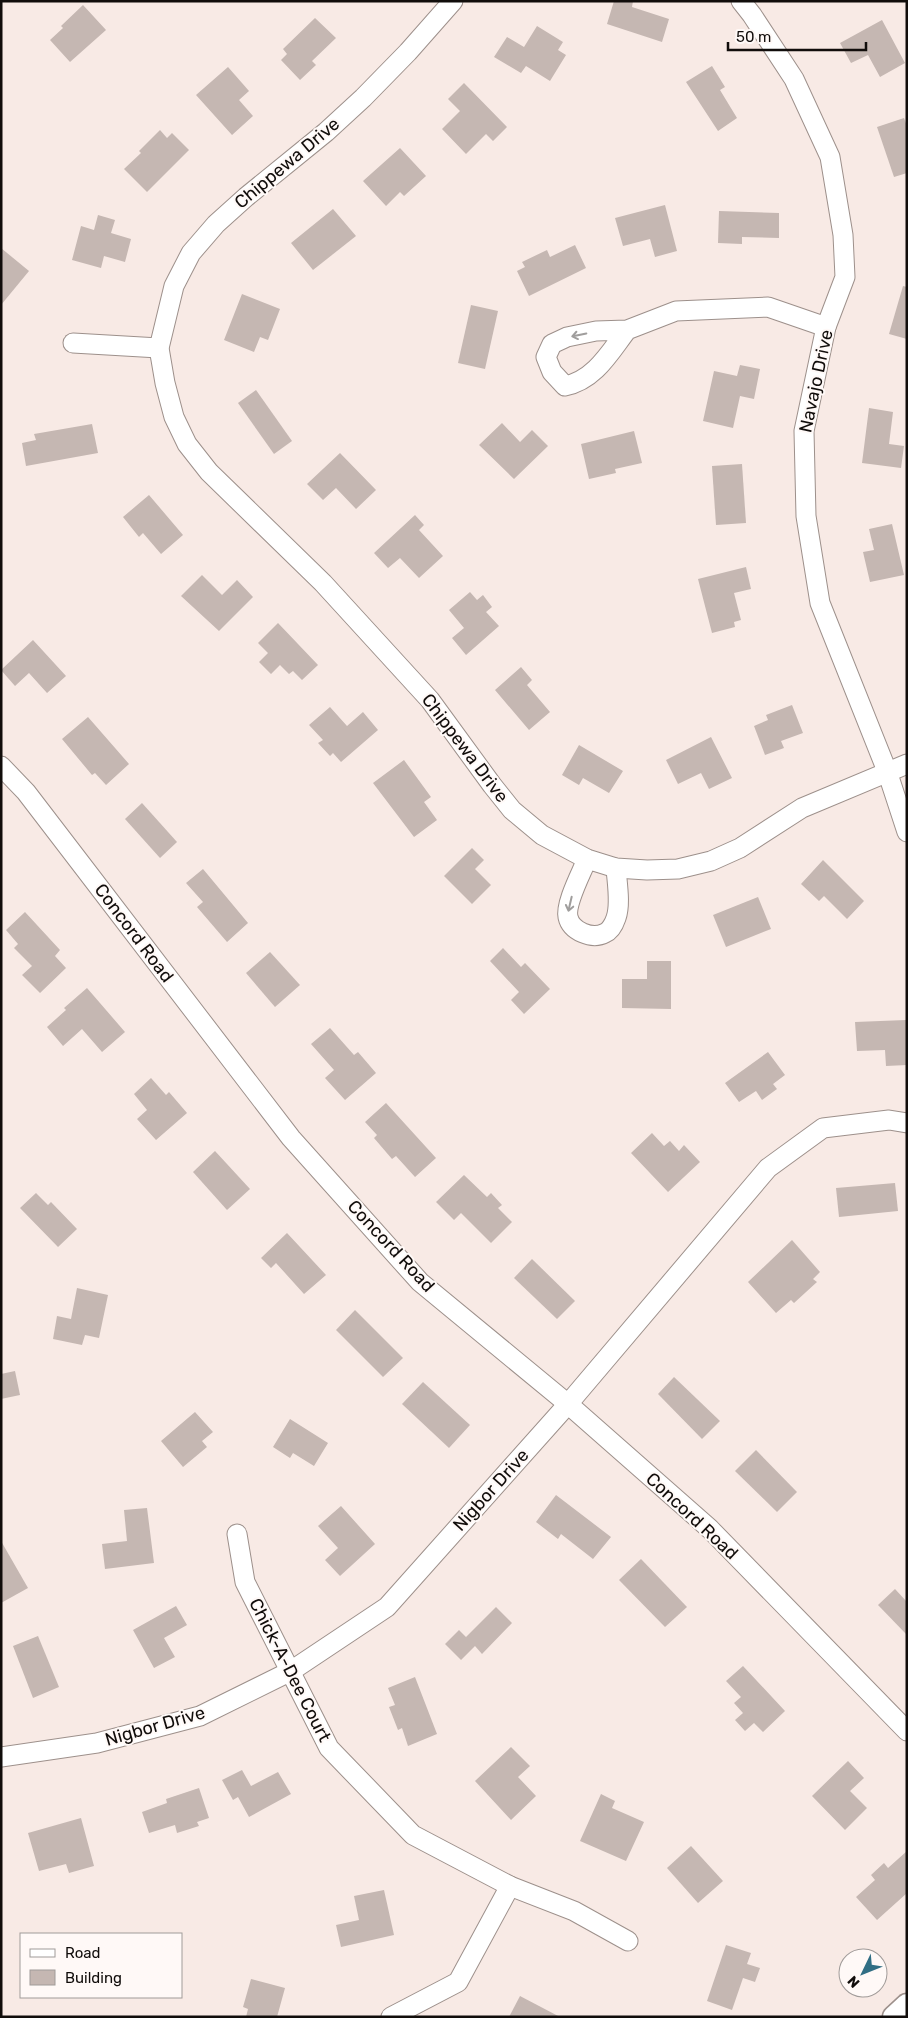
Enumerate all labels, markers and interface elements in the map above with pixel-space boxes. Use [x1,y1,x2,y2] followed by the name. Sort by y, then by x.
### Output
[728,20,866,52] scale bar
[736,28,771,46] text: 50 m
[230,113,344,213] street label: Chippewa Drive
[794,328,838,434] street label: Navajo Drive
[572,330,588,340] one-way arrow
[417,689,513,807] street label: Chippewa Drive
[90,879,178,987] street label: Concord Road
[565,896,574,912] one-way arrow
[343,1195,439,1297] street label: Concord Road
[448,1444,534,1536] street label: Nigbor Drive
[641,1468,743,1564] street label: Concord Road
[244,1594,336,1746] street label: Chick-A-Dee Court
[103,1701,207,1751] street label: Nigbor Drive
[20,1933,182,1998] legend
[65,1944,101,1962] text: Road
[838,1948,888,1998] north arrow
[65,1969,122,1987] text: Building
[844,1972,864,1991] text: N

